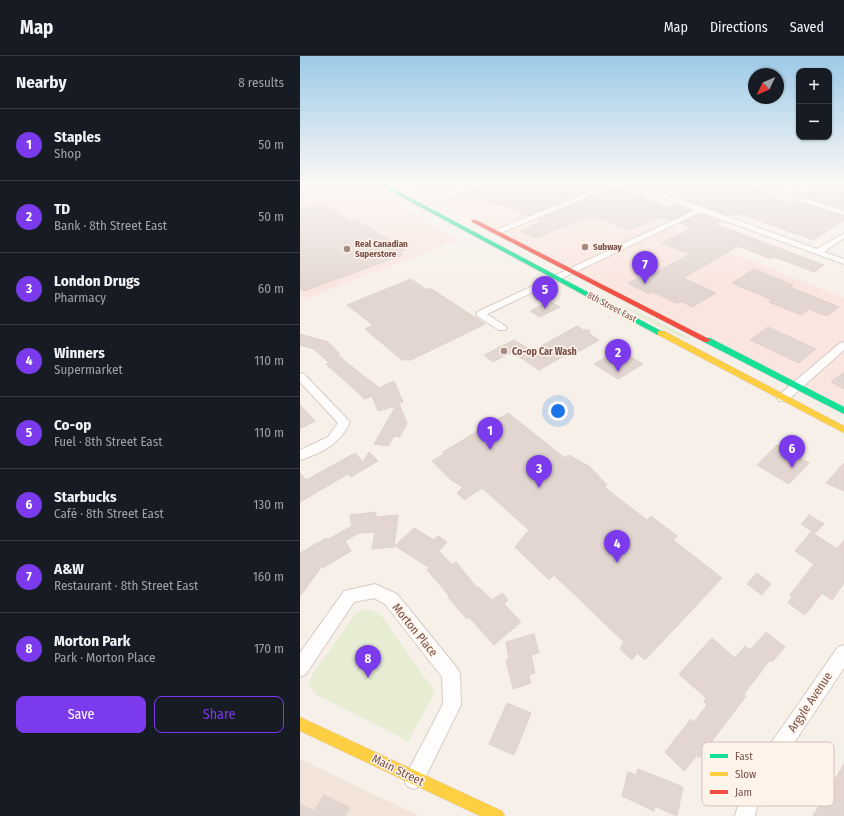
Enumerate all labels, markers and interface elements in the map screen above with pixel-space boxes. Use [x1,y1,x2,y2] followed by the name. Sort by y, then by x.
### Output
[20,16,53,39] text: Map
[664,19,688,36] text: Map
[710,19,768,36] text: Directions
[790,19,824,36] text: Saved
[748,68,784,104] north arrow
[796,68,832,140] map controls
[796,68,832,104] button: +
[16,72,67,93] text: Nearby
[238,75,284,90] text: 8 results
[796,104,832,140] button: −
[54,128,101,146] text: Staples
[26,137,32,152] text: 1
[258,137,284,152] text: 50 m
[54,146,81,161] text: Shop
[54,200,70,218] text: TD
[26,209,32,224] text: 2
[258,209,284,224] text: 50 m
[54,218,167,233] text: Bank · 8th Street East
[355,239,408,259] place label: Real Canadian Superstore
[580,242,590,252] marker: Subway
[593,242,623,252] place label: Subway
[342,244,352,254] marker: Real Canadian Superstore
[632,251,658,284] pin: 7
[54,272,140,290] text: London Drugs
[532,276,558,309] pin: 5
[26,281,32,296] text: 3
[258,281,284,296] text: 60 m
[54,290,106,305] text: Pharmacy
[586,290,638,324] street label: 8th Street East
[605,339,631,372] pin: 2
[54,344,105,362] text: Winners
[499,346,509,356] marker: Co-op Car Wash
[512,346,577,358] place label: Co-op Car Wash
[26,353,32,368] text: 4
[254,353,284,368] text: 110 m
[54,362,123,377] text: Supermarket
[548,401,568,421] your location
[54,416,91,434] text: Co-op
[477,417,503,450] pin: 1
[26,425,32,440] text: 5
[254,425,284,440] text: 110 m
[54,434,162,449] text: Fuel · 8th Street East
[779,435,805,468] pin: 6
[526,455,552,488] pin: 3
[54,488,116,506] text: Starbucks
[26,497,32,512] text: 6
[253,497,284,512] text: 130 m
[54,506,164,521] text: Café · 8th Street East
[604,530,630,563] pin: 4
[54,560,84,578] text: A&W
[26,569,32,584] text: 7
[253,569,284,584] text: 160 m
[54,578,198,593] text: Restaurant · 8th Street East
[389,601,441,659] street label: Morton Place
[54,632,130,650] text: Morton Park
[26,641,32,656] text: 8
[254,641,284,656] text: 170 m
[355,645,381,678] pin: 8
[54,650,156,665] text: Park · Morton Place
[785,669,835,735] street label: Argyle Avenue
[16,696,146,733] button: Save
[154,696,284,733] button: Share
[702,742,834,806] legend
[735,750,753,763] text: Fast
[370,751,426,789] street label: Main Street
[735,768,756,781] text: Slow
[735,786,752,799] text: Jam

